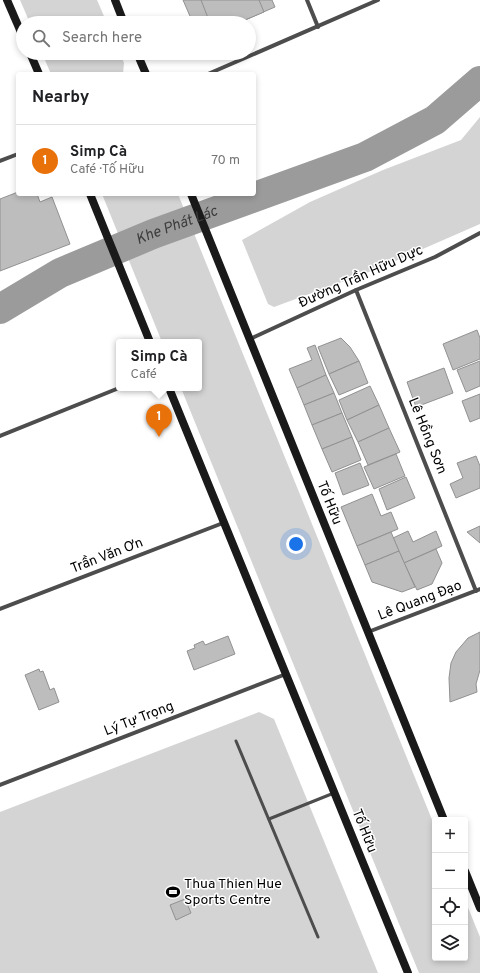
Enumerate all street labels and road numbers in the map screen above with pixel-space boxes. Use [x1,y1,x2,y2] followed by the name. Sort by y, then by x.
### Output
[296,242,426,312] street label: Đường Trần Hữu Dực
[404,395,450,477] street label: Lê Hồng Sơn
[313,479,345,527] street label: Tố Hữu
[68,534,146,578] street label: Trần Văn Ơn
[376,577,464,625] street label: Lê Quang Đạo
[102,698,176,740] street label: Lý Tự Trọng
[348,807,380,855] street label: Tố Hữu

